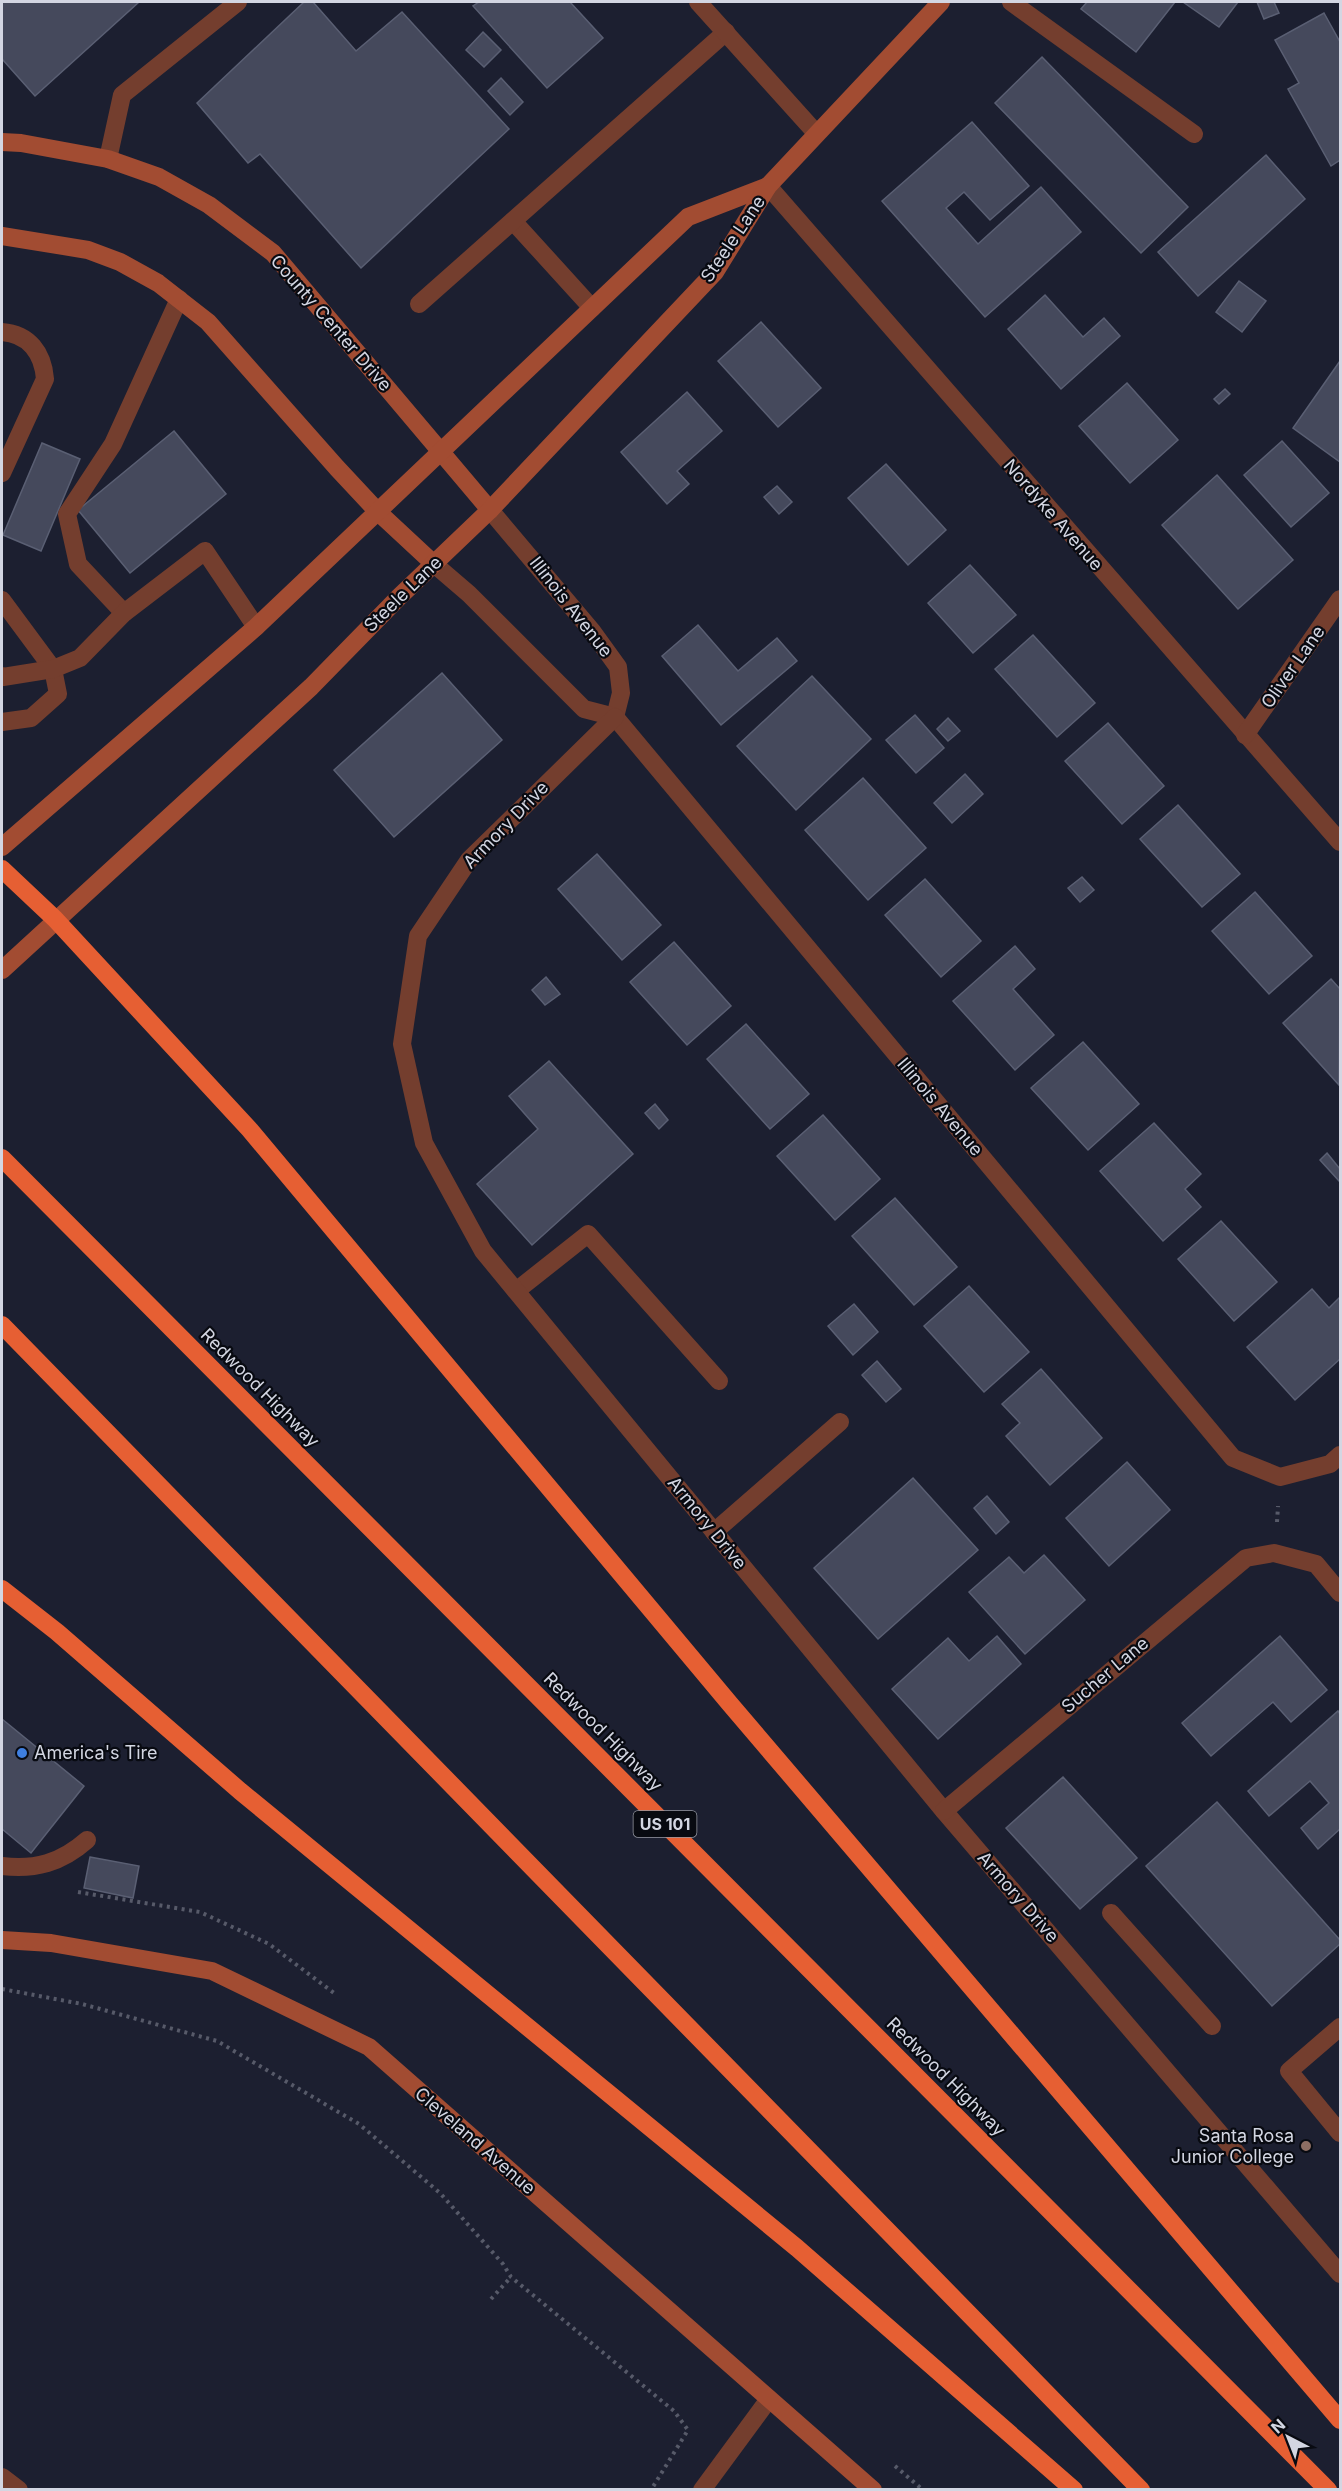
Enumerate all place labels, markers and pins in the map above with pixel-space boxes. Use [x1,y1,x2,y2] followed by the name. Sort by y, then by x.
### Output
[34,1742,158,1763] place label: America's Tire
[15,1746,29,1760] marker: America's Tire
[1171,2125,1294,2167] place label: Santa Rosa Junior College
[1299,2139,1313,2153] marker: Santa Rosa Junior College

